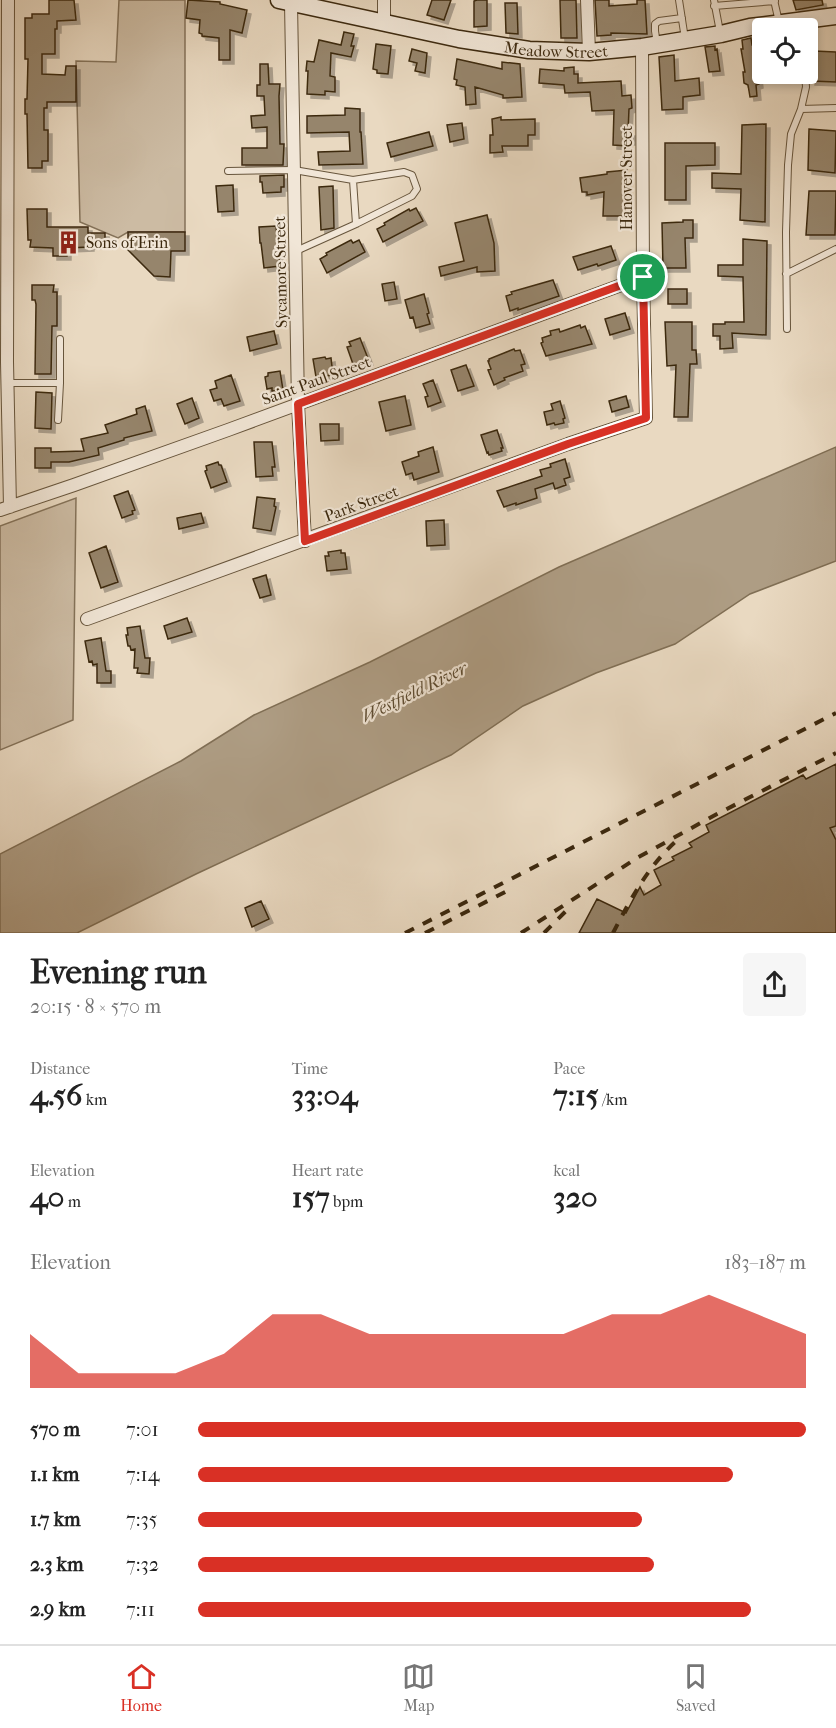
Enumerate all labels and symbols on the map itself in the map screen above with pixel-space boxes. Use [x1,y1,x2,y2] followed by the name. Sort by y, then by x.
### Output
[503,37,609,62] street label: Meadow Street
[617,125,636,231] street label: Hanover Street
[270,215,291,328] street label: Sycamore Street
[55,229,81,255] building icon: Sons of Erin
[86,233,169,252] place label: Sons of Erin
[617,251,668,302] pin
[259,352,374,409] street label: Saint Paul Street
[322,481,401,526] street label: Park Street
[358,657,472,727] water label: Westfield River

